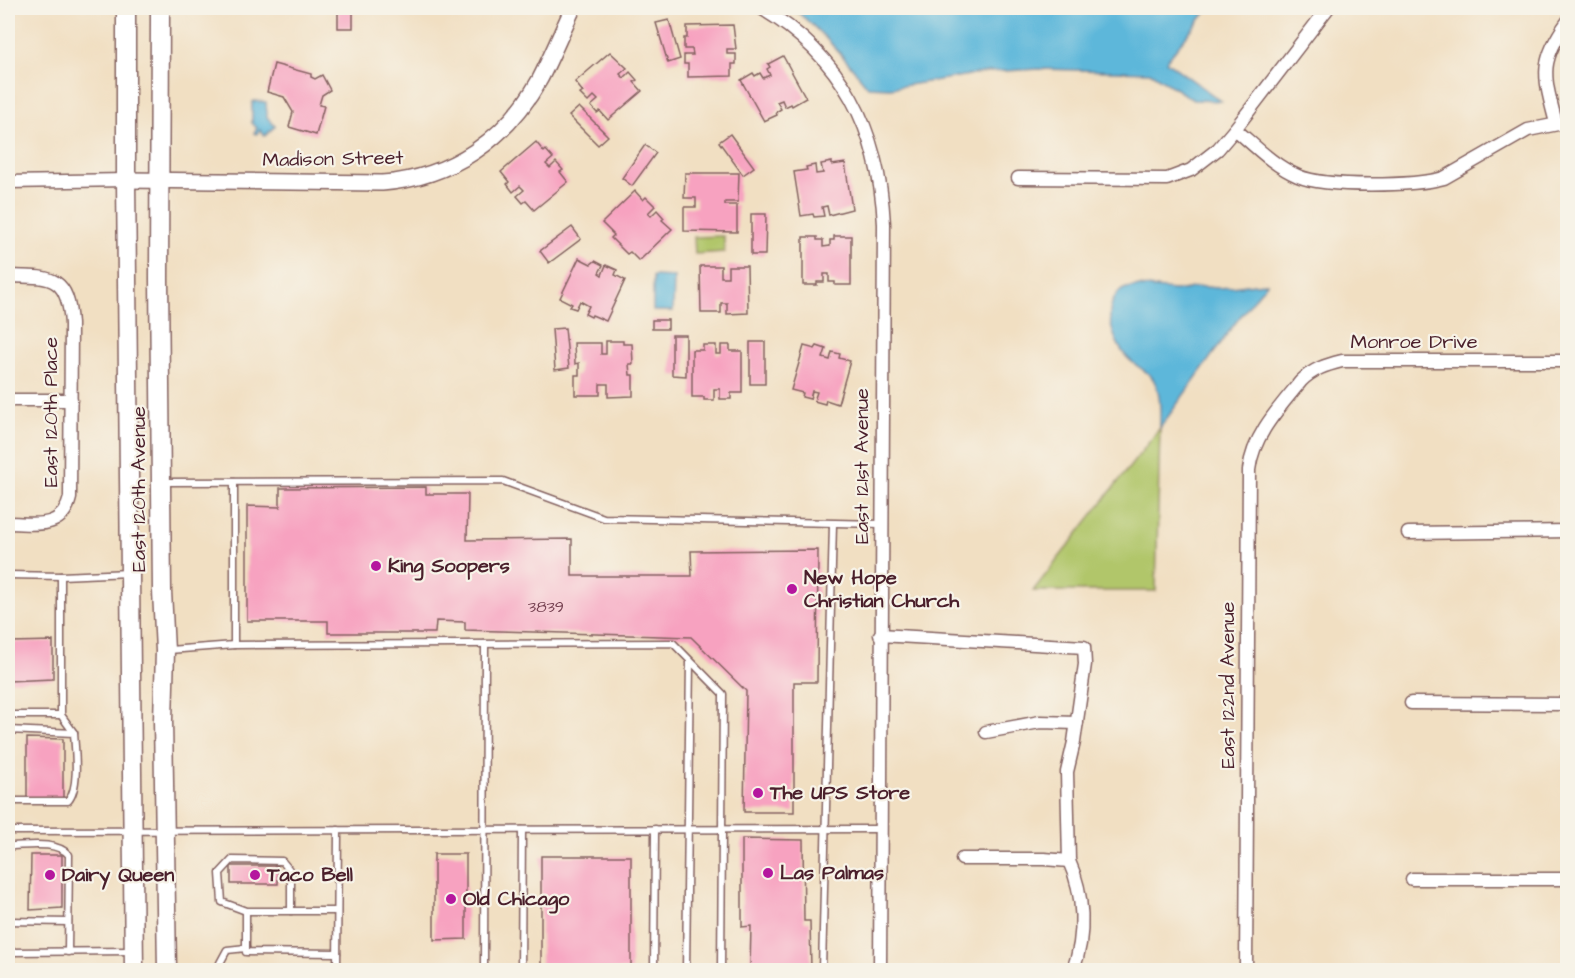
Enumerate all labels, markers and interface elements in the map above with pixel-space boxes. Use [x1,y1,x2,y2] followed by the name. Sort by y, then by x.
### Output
[262,144,404,174] street label: Madison Street
[1350,328,1478,356] street label: Monroe Drive
[37,337,65,487] street label: East 120th Place
[848,388,876,544] street label: East 121st Avenue
[125,406,153,572] street label: East 120th Avenue
[388,552,510,581] place label: King Soopers
[369,559,383,573] marker: King Soopers
[804,564,960,615] place label: New Hope Christian Church
[785,582,799,596] marker: New Hope Christian Church
[528,596,564,618] house number: 3839
[1214,601,1242,768] street label: East 122nd Avenue
[769,779,910,807] place label: The UPS Store
[751,786,765,800] marker: The UPS Store
[780,859,884,887] place label: Las Palmas
[62,861,174,890] place label: Dairy Queen
[266,861,353,889] place label: Taco Bell
[761,866,775,880] marker: Las Palmas
[43,868,57,882] marker: Dairy Queen
[248,868,262,882] marker: Taco Bell
[463,885,570,914] place label: Old Chicago
[444,892,458,906] marker: Old Chicago

